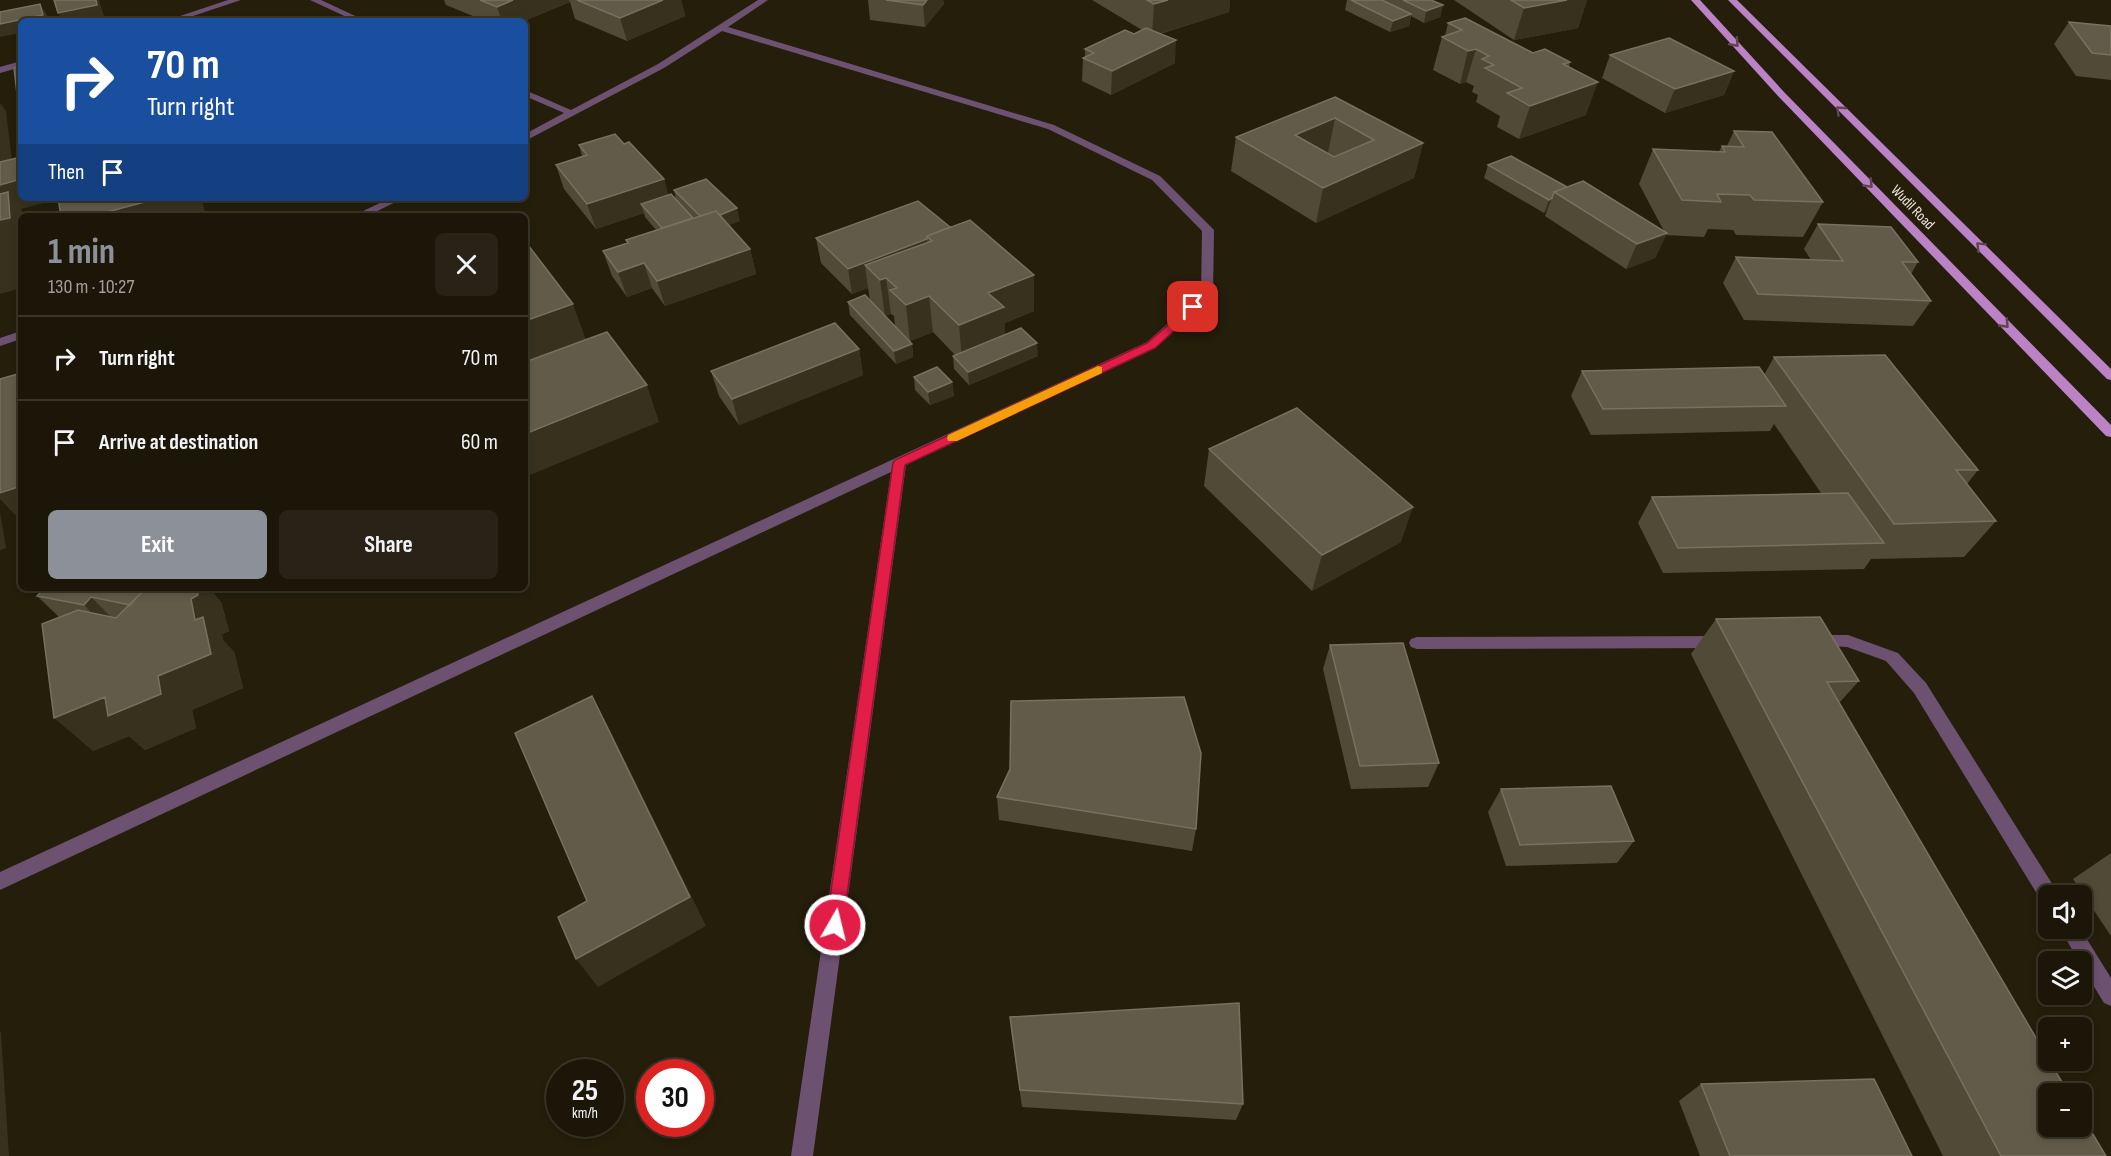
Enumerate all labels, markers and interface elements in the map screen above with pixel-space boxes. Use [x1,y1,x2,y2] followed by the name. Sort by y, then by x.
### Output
[1728,36,1739,47] one-way arrow
[147,40,220,91] text: 70 m
[48,42,126,120] icon: right
[147,91,234,123] text: Turn right
[1837,106,1848,117] one-way arrow
[96,156,129,189] icon: arrive
[48,159,84,186] text: Then
[1862,176,1873,187] one-way arrow
[1887,181,1939,234] street label: Wudil Road
[48,231,115,274] text: 1 min
[435,233,498,296] button: close
[1976,242,1987,253] one-way arrow
[48,275,134,299] text: 130 m · 10:27
[1167,281,1218,332] pin
[1176,290,1209,323] icon: arrive
[1998,316,2009,327] one-way arrow
[48,342,81,375] icon: right
[99,345,175,372] text: Turn right
[462,345,498,372] text: 70 m
[48,426,81,459] icon: arrive
[99,429,258,456] text: Arrive at destination
[461,429,498,456] text: 60 m
[48,510,267,579] button: Exit
[279,510,498,579] button: Share
[2038,885,2092,1137] map controls
[2038,885,2092,939] button: sound
[803,893,867,957] position arrow
[2038,951,2092,1005] button: layers
[2038,1017,2092,1071] button: +
[636,1059,714,1137] speed limit sign: 30
[572,1073,598,1109] text: 25
[2038,1083,2092,1137] button: −
[572,1104,598,1123] text: km/h

